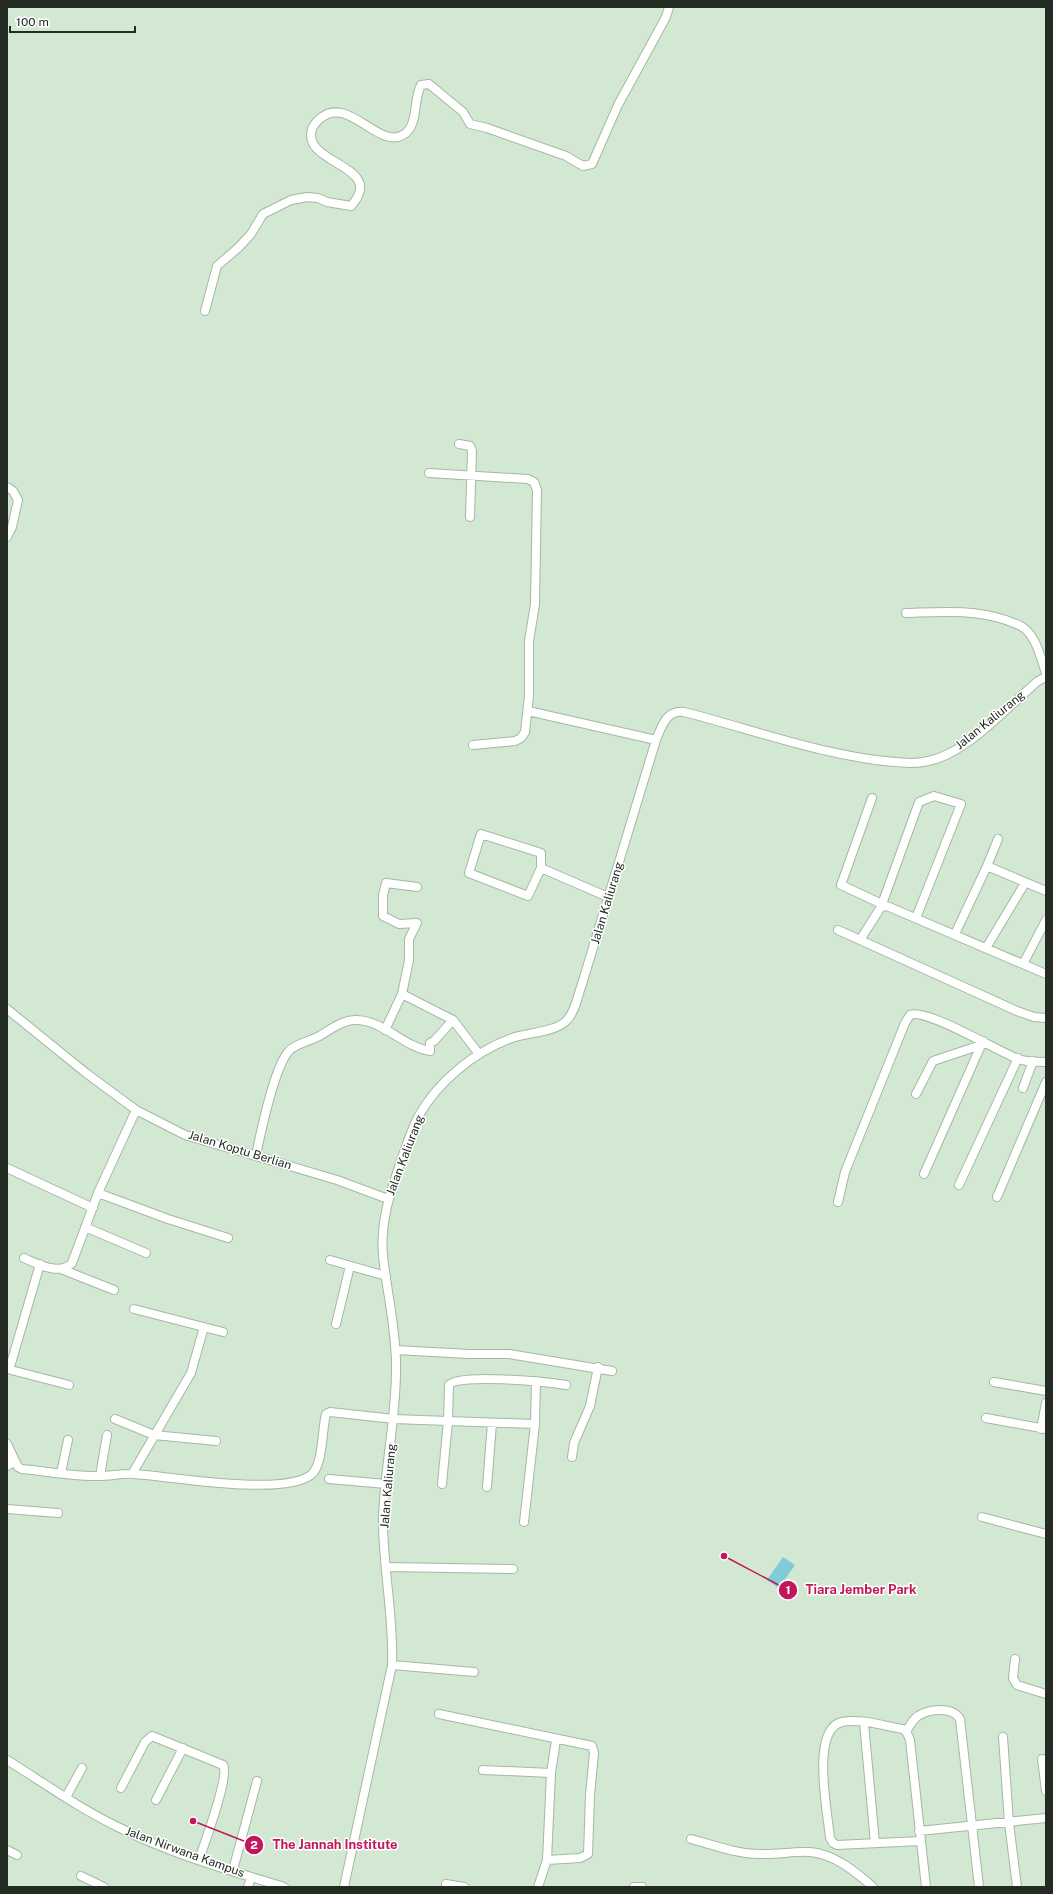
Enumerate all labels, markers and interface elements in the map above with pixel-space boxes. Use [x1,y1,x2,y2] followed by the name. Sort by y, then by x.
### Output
[10,8,135,34] scale bar
[16,15,49,29] text: 100 m
[952,688,1028,752] street label: Jalan Kaliurang
[588,860,626,946] street label: Jalan Kaliurang
[383,1113,427,1197] street label: Jalan Kaliurang
[187,1128,293,1172] street label: Jalan Koptu Berlian
[377,1443,399,1529] street label: Jalan Kaliurang
[778,1577,925,1602] callout: Tiara Jember Park
[806,1582,917,1597] text: Tiara Jember Park
[785,1583,791,1597] text: 1
[123,1824,247,1880] street label: Jalan Nirwana Kampus
[244,1832,405,1857] callout: The Jannah Institute
[272,1837,398,1852] text: The Jannah Institute
[250,1838,258,1852] text: 2

